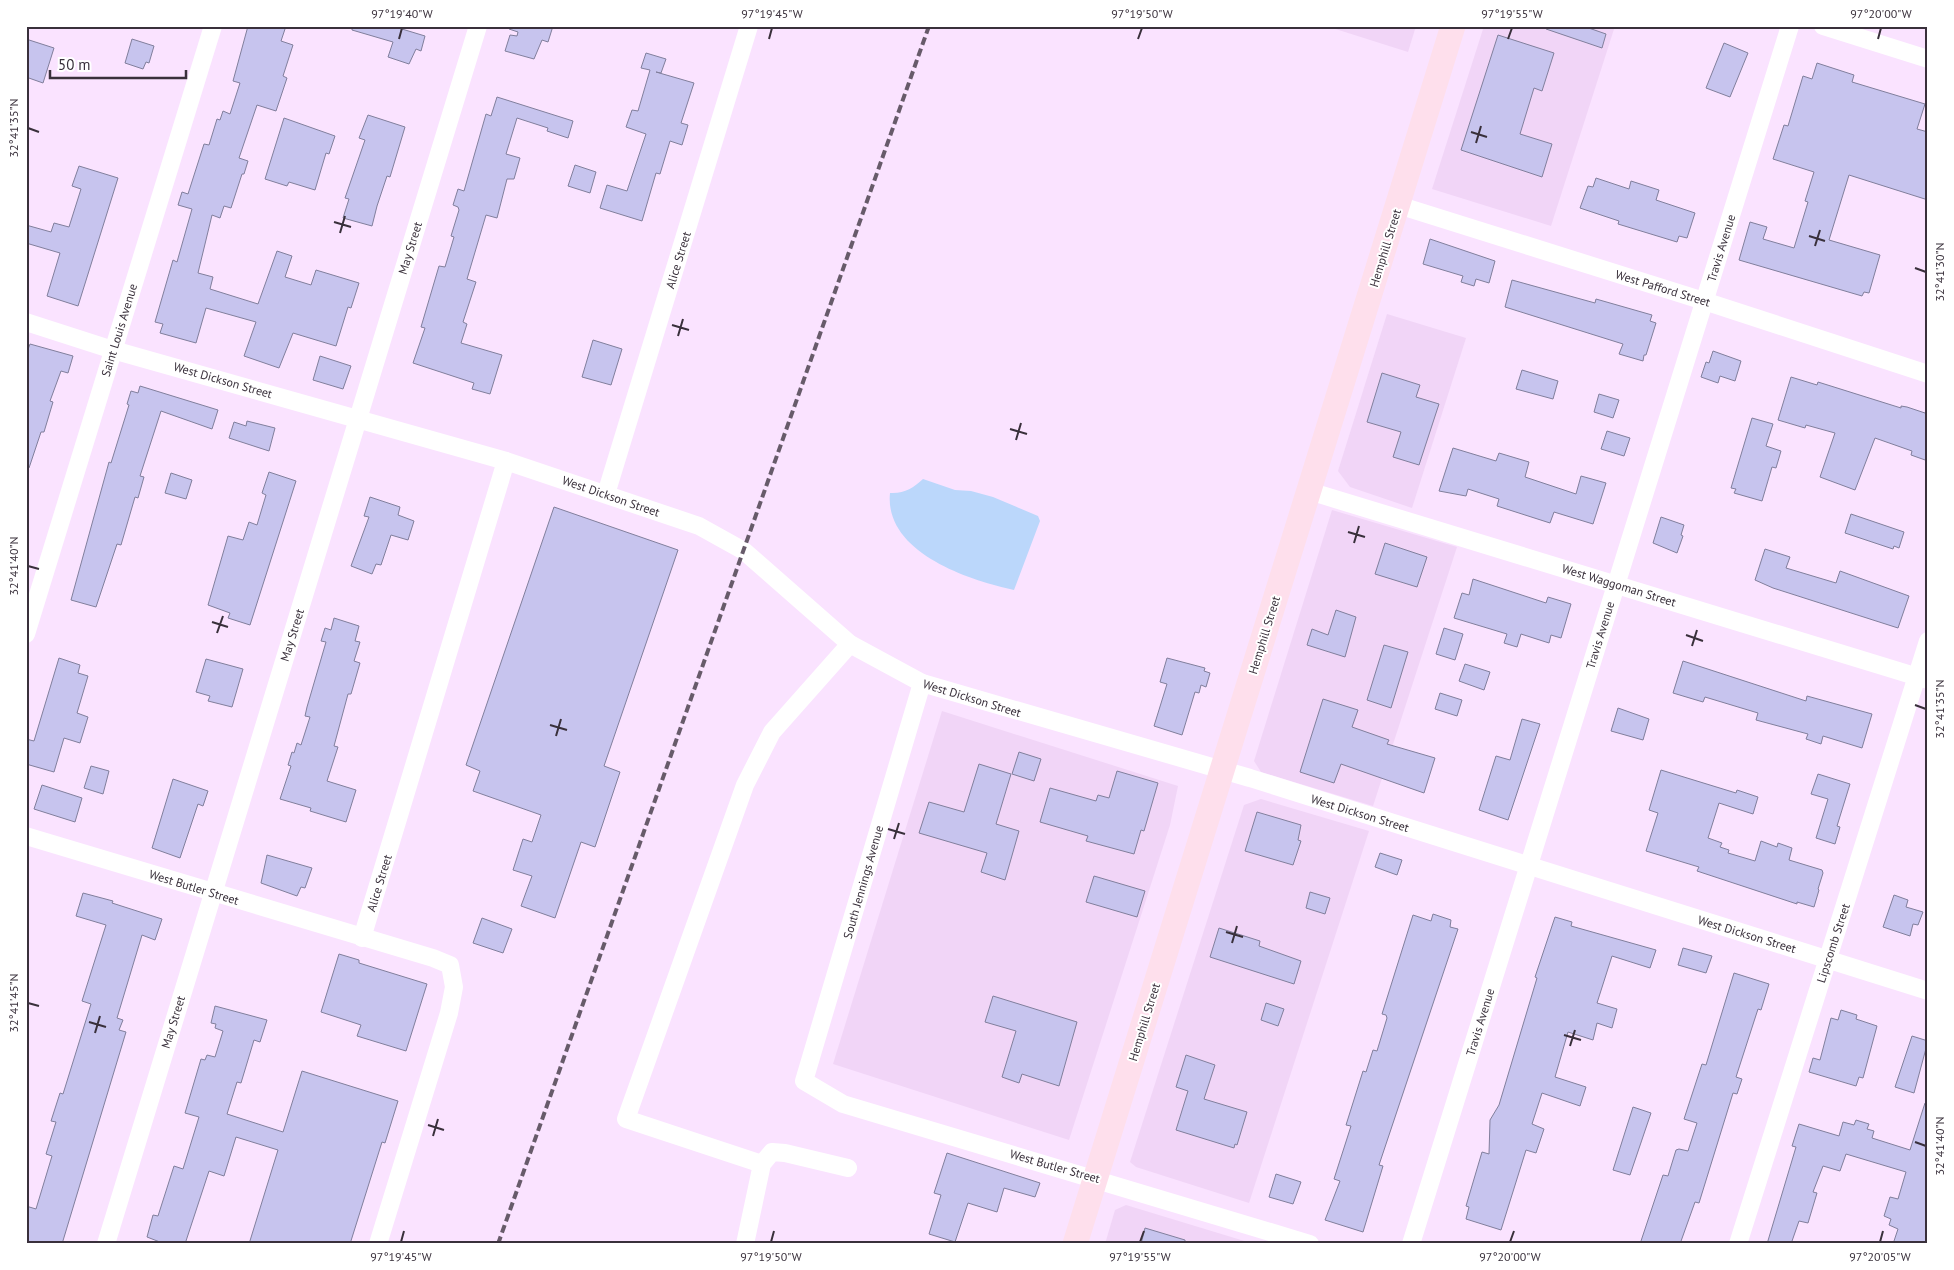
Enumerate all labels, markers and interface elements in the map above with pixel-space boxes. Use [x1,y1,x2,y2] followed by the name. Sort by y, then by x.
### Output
[371,6,433,21] text: 97°19'40"W
[741,6,803,21] text: 97°19'45"W
[1111,6,1173,21] text: 97°19'50"W
[1481,6,1543,21] text: 97°19'55"W
[1850,6,1912,21] text: 97°20'00"W
[50,48,186,80] scale bar
[58,55,91,74] text: 50 m
[6,98,21,158] text: 32°41'35"N
[1366,207,1404,289] street label: Hemphill Street
[1704,212,1738,284] street label: Travis Avenue
[395,220,425,276] street label: May Street
[662,230,694,290] street label: Alice Street
[1932,242,1947,302] text: 32°41'30"N
[1614,266,1712,310] street label: West Pafford Street
[98,282,140,378] street label: Saint Louis Avenue
[172,359,274,401] street label: West Dickson Street
[560,472,662,520] street label: West Dickson Street
[6,536,21,596] text: 32°41'40"N
[1560,561,1678,609] street label: West Waggoman Street
[1245,594,1283,676] street label: Hemphill Street
[1583,599,1617,671] street label: Travis Avenue
[277,607,307,663] street label: May Street
[921,676,1023,720] street label: West Dickson Street
[1932,679,1947,739] text: 32°41'35"N
[1309,791,1411,835] street label: West Dickson Street
[840,824,886,940] street label: South Jennings Avenue
[363,853,395,913] street label: Alice Street
[147,866,241,908] street label: West Butler Street
[1813,901,1853,985] street label: Lipscomb Street
[1696,912,1798,956] street label: West Dickson Street
[6,973,21,1033] text: 32°41'45"N
[1125,981,1163,1063] street label: Hemphill Street
[1463,986,1497,1058] street label: Travis Avenue
[158,994,188,1050] street label: May Street
[1932,1116,1947,1176] text: 32°41'40"N
[1008,1146,1102,1186] street label: West Butler Street
[370,1249,432,1264] text: 97°19'45"W
[740,1249,802,1264] text: 97°19'50"W
[1109,1249,1171,1264] text: 97°19'55"W
[1479,1249,1541,1264] text: 97°20'00"W
[1849,1249,1911,1264] text: 97°20'05"W

